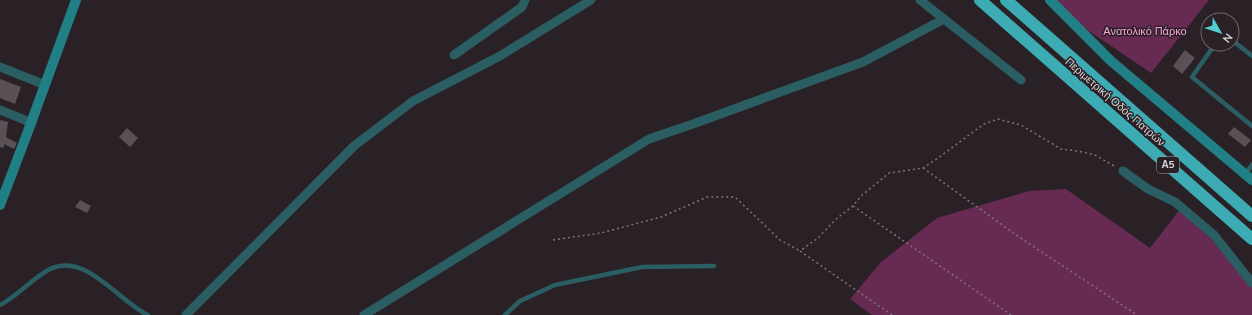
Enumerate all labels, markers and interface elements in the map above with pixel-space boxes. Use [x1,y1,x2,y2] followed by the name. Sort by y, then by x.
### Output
[1200,12,1240,52] north arrow
[1103,24,1187,39] park label: Ανατολικό Πάρκο
[1219,30,1236,46] text: N
[1062,54,1169,150] street label: Περιμετρική Οδός Πατρών
[1157,157,1179,173] road number: Α5

